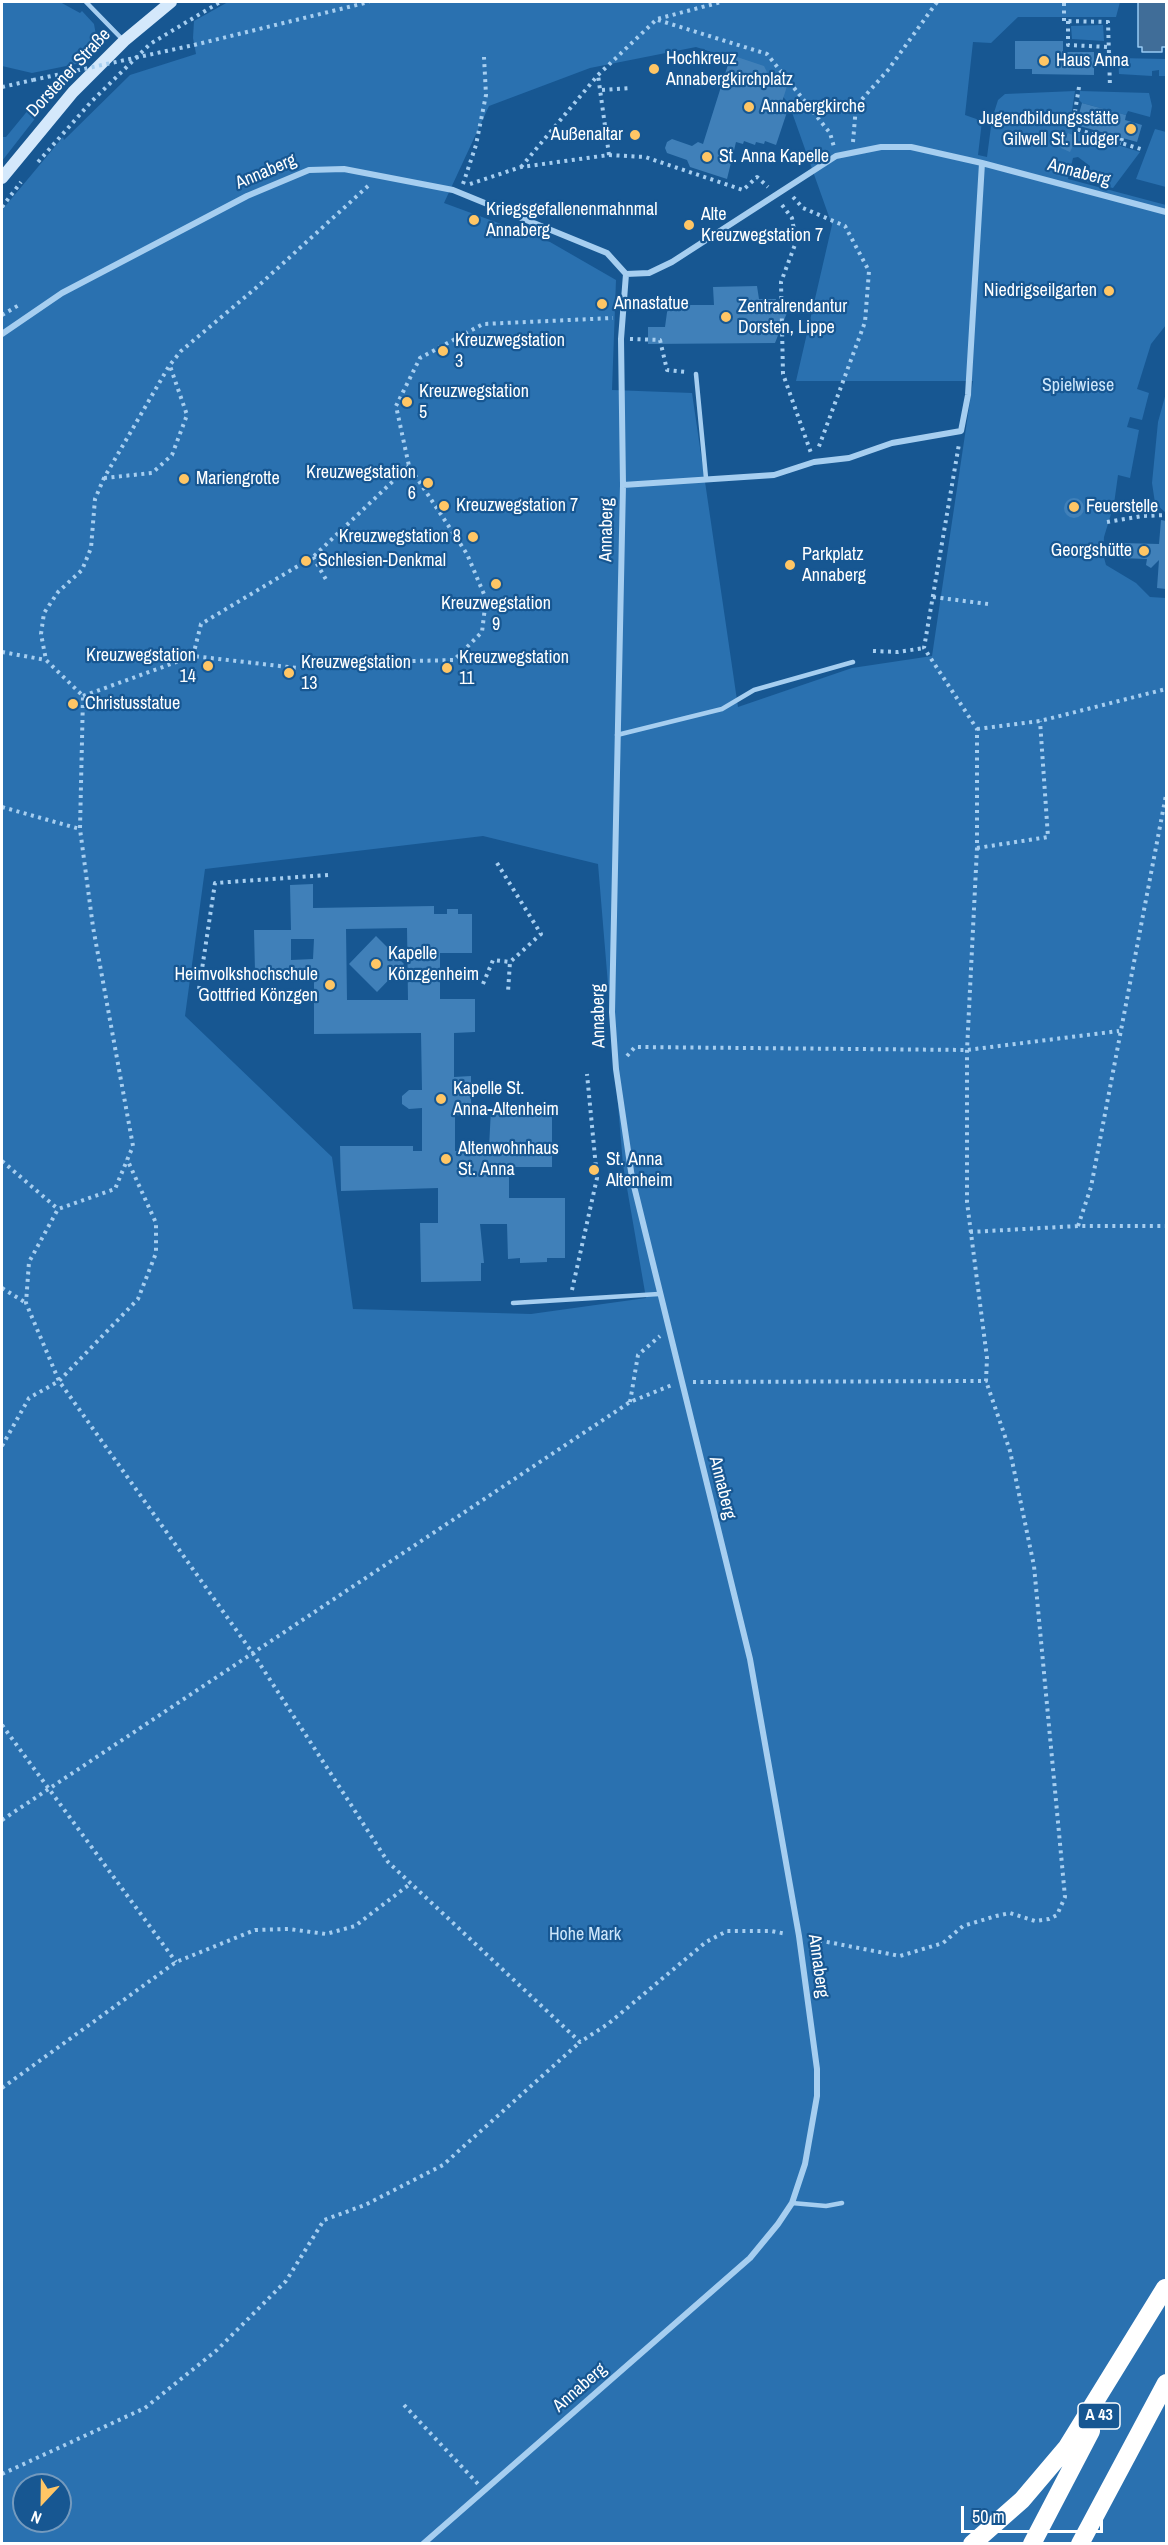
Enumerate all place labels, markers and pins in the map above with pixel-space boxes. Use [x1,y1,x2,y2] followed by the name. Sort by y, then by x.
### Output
[666,48,793,90] place label: Hochkreuz Annabergkirchplatz
[1056,50,1129,72] place label: Haus Anna
[1037,54,1051,68] marker: Haus Anna
[647,62,661,76] marker: Hochkreuz Annabergkirchplatz
[761,96,865,118] place label: Annabergkirche
[742,100,756,114] marker: Annabergkirche
[979,108,1119,150] place label: Jugendbildungsstätte Gilwell St. Ludger
[1124,122,1138,136] marker: Jugendbildungsstätte Gilwell St. Ludger
[551,124,623,146] place label: Außenaltar
[628,128,642,142] marker: Außenaltar
[719,146,829,168] place label: St. Anna Kapelle
[700,150,714,164] marker: St. Anna Kapelle
[486,199,657,242] place label: Kriegsgefallenenmahnmal Annaberg
[701,204,823,246] place label: Alte Kreuzwegstation 7
[467,213,481,227] marker: Kriegsgefallenenmahnmal Annaberg
[682,218,696,232] marker: Alte Kreuzwegstation 7
[984,280,1097,302] place label: Niedrigseilgarten
[1102,284,1116,298] marker: Niedrigseilgarten
[614,293,689,315] place label: Annastatue
[738,296,847,338] place label: Zentralrendantur Dorsten, Lippe
[595,297,609,311] marker: Annastatue
[719,310,733,324] marker: Zentralrendantur Dorsten, Lippe
[455,330,565,372] place label: Kreuzwegstation 3
[436,344,450,358] marker: Kreuzwegstation 3
[419,381,529,424] place label: Kreuzwegstation 5
[400,395,414,409] marker: Kreuzwegstation 5
[306,462,416,504] place label: Kreuzwegstation 6
[196,468,280,490] place label: Mariengrotte
[177,472,191,486] marker: Mariengrotte
[421,476,435,490] marker: Kreuzwegstation 6
[456,495,578,517] place label: Kreuzwegstation 7
[1086,496,1158,518] place label: Feuerstelle
[437,499,451,513] marker: Kreuzwegstation 7
[1067,500,1081,514] marker: Feuerstelle
[339,526,461,548] place label: Kreuzwegstation 8
[466,530,480,544] marker: Kreuzwegstation 8
[1051,540,1132,562] place label: Georgshütte
[802,544,866,586] place label: Parkplatz Annaberg
[1137,544,1151,558] marker: Georgshütte
[318,550,446,572] place label: Schlesien-Denkmal
[299,554,313,568] marker: Schlesien-Denkmal
[783,558,797,572] marker: Parkplatz Annaberg
[489,577,503,591] marker: Kreuzwegstation 9
[441,593,551,636] place label: Kreuzwegstation 9
[86,645,196,688] place label: Kreuzwegstation 14
[459,647,569,690] place label: Kreuzwegstation 11
[301,652,411,694] place label: Kreuzwegstation 13
[201,659,215,673] marker: Kreuzwegstation 14
[440,661,454,675] marker: Kreuzwegstation 11
[282,666,296,680] marker: Kreuzwegstation 13
[85,693,180,715] place label: Christusstatue
[66,697,80,711] marker: Christusstatue
[388,943,479,986] place label: Kapelle Könzgenheim
[369,957,383,971] marker: Kapelle Könzgenheim
[174,964,318,1006] place label: Heimvolkshochschule Gottfried Könzgen
[323,978,337,992] marker: Heimvolkshochschule Gottfried Könzgen
[453,1078,559,1120] place label: Kapelle St. Anna-Altenheim
[434,1092,448,1106] marker: Kapelle St. Anna-Altenheim
[458,1138,559,1180] place label: Altenwohnhaus St. Anna
[606,1149,672,1192] place label: St. Anna Altenheim
[439,1152,453,1166] marker: Altenwohnhaus St. Anna
[587,1163,601,1177] marker: St. Anna Altenheim

